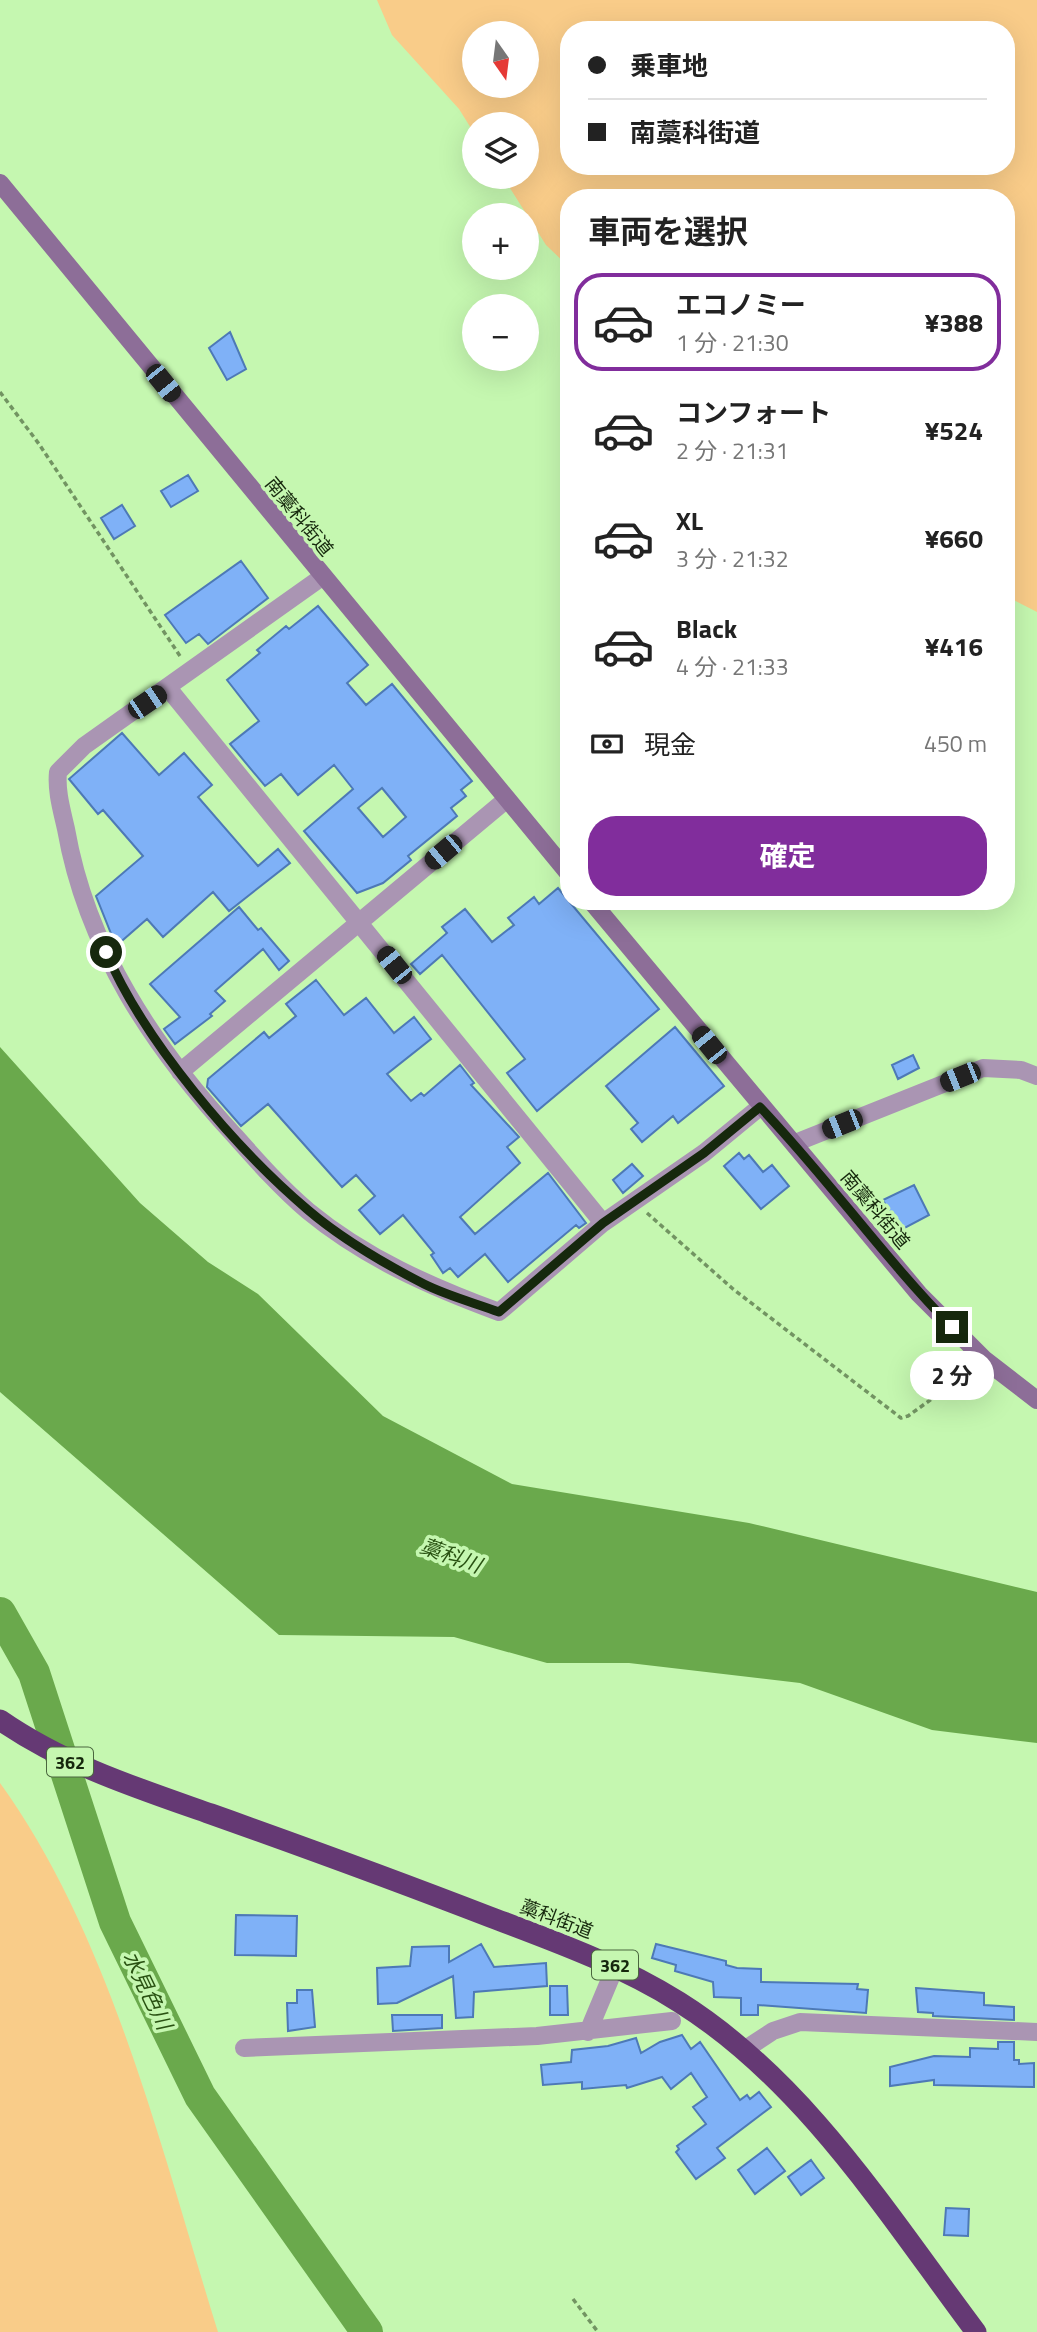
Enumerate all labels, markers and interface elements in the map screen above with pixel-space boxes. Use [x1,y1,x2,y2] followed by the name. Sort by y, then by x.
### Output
[462,21,539,98] north arrow
[462,21,539,371] map controls
[630,46,708,85] text: 乗車地
[462,112,539,189] button: layers
[630,113,760,152] text: 南藁科街道
[462,203,539,280] button: +
[588,207,748,255] text: 車両を選択
[676,285,806,324] text: エコノミー
[592,291,655,354] icon: car
[462,294,539,371] button: −
[925,303,983,342] text: ¥388
[676,325,789,360] text: 1 分 · 21:30
[142,360,185,406] car
[676,393,831,432] text: コンフォート
[592,399,655,462] icon: car
[925,411,983,450] text: ¥524
[676,433,789,468] text: 2 分 · 21:31
[259,470,341,562] street label: 南藁科街道
[676,501,703,540] text: XL
[592,507,655,570] icon: car
[925,519,983,558] text: ¥660
[676,541,789,576] text: 3 分 · 21:32
[676,609,737,648] text: Black
[592,615,655,678] icon: car
[925,627,983,666] text: ¥416
[676,649,789,684] text: 4 分 · 21:33
[124,682,171,722] car
[588,725,626,763] icon: cash
[644,725,696,764] text: 現金
[924,726,987,761] text: 450 m
[588,816,987,896] button: 確定
[421,830,466,874] car
[90,936,122,968] route start
[373,942,416,988] car
[688,1022,731,1068] car
[937,1059,984,1095] car
[819,1106,866,1142] car
[834,1163,918,1255] street label: 南藁科街道
[936,1311,968,1343] route end
[910,1352,994,1400] callout: 2 分
[932,1358,972,1393] text: 2 分
[416,1529,488,1581] water label: 藁科川
[47,1748,93,1777] road number: 362
[516,1891,598,1945] street label: 藁科街道
[115,1945,182,2037] water label: 水見色川
[592,1951,638,1980] road number: 362

